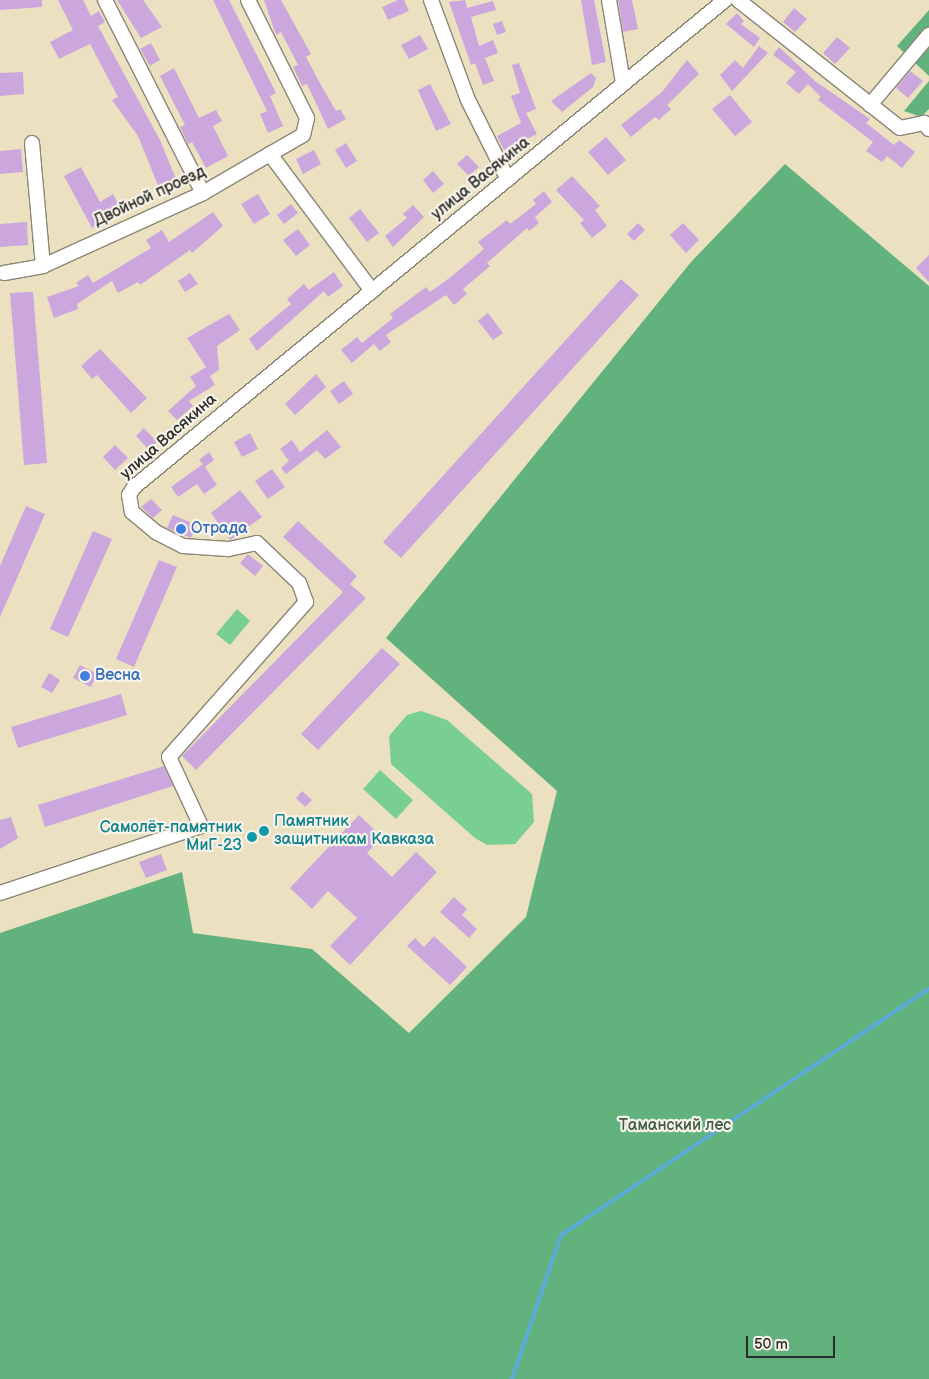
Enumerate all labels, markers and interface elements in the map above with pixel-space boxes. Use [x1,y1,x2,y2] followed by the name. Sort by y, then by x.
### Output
[428,133,534,225] street label: улица Васякина
[91,163,209,231] street label: Двойной проезд
[117,390,221,484] street label: улица Васякина
[191,519,248,539] place label: Отрада
[175,523,187,535] marker: Отрада
[95,666,140,686] place label: Весна
[79,670,91,682] marker: Весна
[274,812,434,850] place label: Памятник защитникам Кавказа
[100,818,242,856] place label: Самолёт-памятник МиГ-23
[258,825,270,837] marker: Памятник защитникам Кавказа
[246,831,258,843] marker: Самолёт-памятник МиГ-23
[619,1116,731,1136] park label: Таманский лес
[749,1326,838,1358] scale bar
[754,1335,788,1354] text: 50 m

